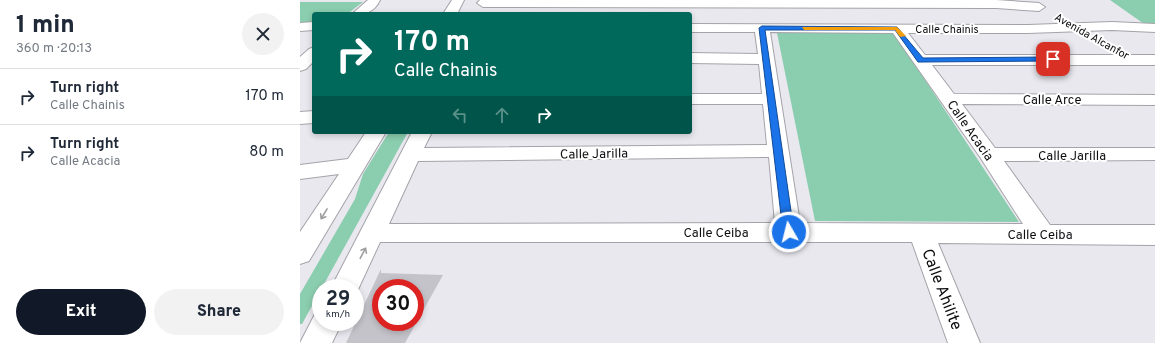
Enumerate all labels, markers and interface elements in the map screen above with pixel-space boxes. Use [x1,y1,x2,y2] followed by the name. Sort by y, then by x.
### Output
[16,11,75,41] text: 1 min
[1052,11,1132,64] street label: Avenida Alcanfor
[242,13,284,55] button: close
[915,23,979,37] street label: Calle Chainis
[394,25,470,61] text: 170 m
[328,28,380,80] icon: right
[16,41,92,57] text: 360 m · 20:13
[1036,42,1070,76] pin
[1042,48,1064,70] icon: arrive
[394,60,498,83] text: Calle Chainis
[50,79,119,98] text: Turn right
[16,86,38,108] icon: right
[245,87,284,106] text: 170 m
[1023,93,1081,109] street label: Calle Arce
[50,98,125,114] text: Calle Chainis
[943,98,996,165] street label: Calle Acacia
[449,104,471,126] icon: left
[491,104,513,126] icon: ahead
[533,104,555,126] icon: right
[50,135,119,154] text: Turn right
[16,142,38,164] icon: right
[249,143,284,162] text: 80 m
[560,146,628,164] street label: Calle Jarilla
[1038,149,1106,165] street label: Calle Jarilla
[50,154,120,170] text: Calle Acacia
[320,208,328,220] one-way arrow
[768,211,810,253] position arrow
[683,226,749,242] street label: Calle Ceiba
[1007,228,1073,244] street label: Calle Ceiba
[916,246,966,333] street label: Calle Ahilite
[360,248,367,260] one-way arrow
[372,279,424,331] speed limit sign: 30
[326,287,350,313] text: 29
[16,289,146,335] button: Exit
[154,289,284,335] button: Share
[326,308,350,321] text: km/h

